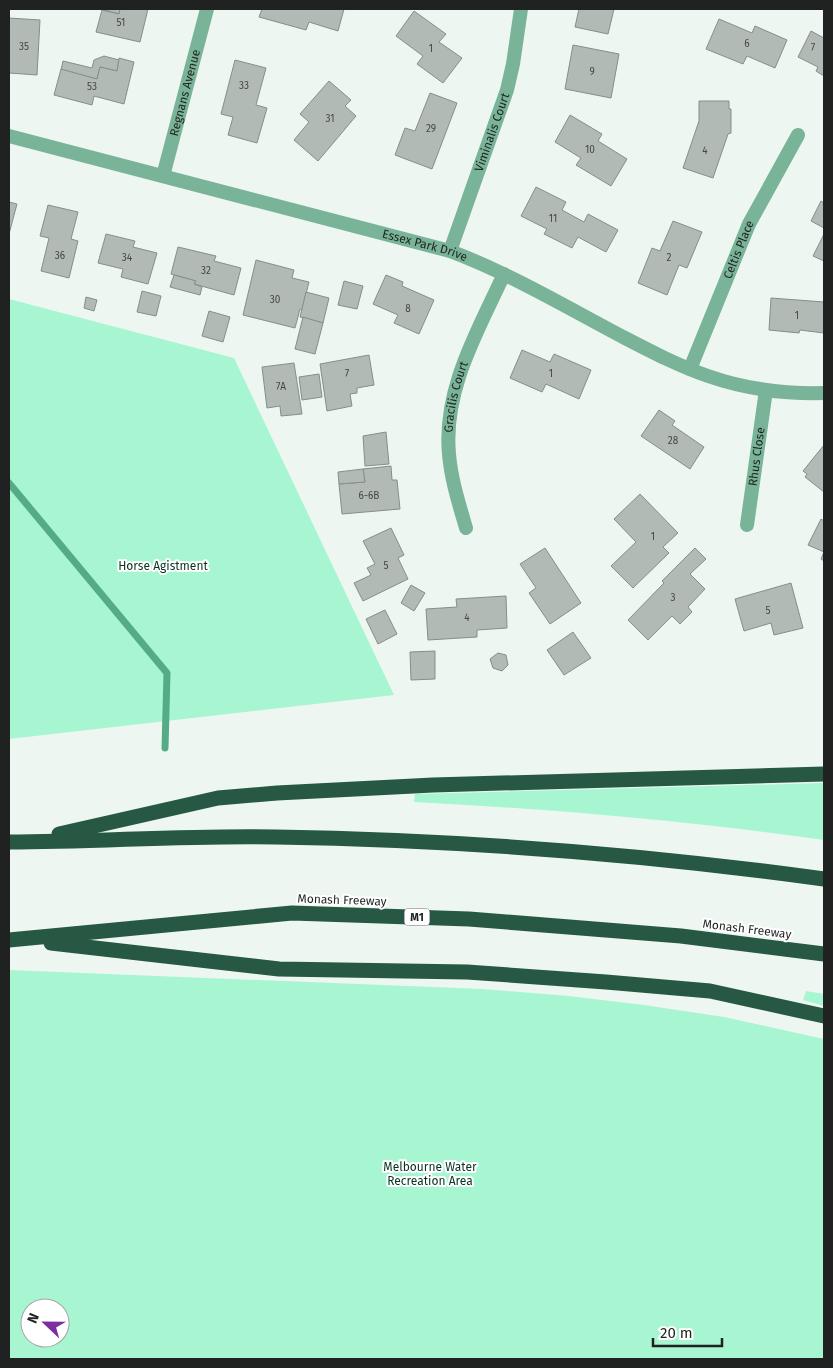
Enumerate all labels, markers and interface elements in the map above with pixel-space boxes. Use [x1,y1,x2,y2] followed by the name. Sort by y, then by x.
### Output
[117,17,125,29] house number: 51
[744,38,750,50] house number: 6
[19,41,29,53] house number: 35
[811,42,816,54] house number: 7
[429,43,433,55] house number: 1
[167,48,203,138] street label: Regnans Avenue
[589,66,595,78] house number: 9
[239,80,249,92] house number: 33
[87,81,97,93] house number: 53
[472,90,513,173] street label: Viminalis Court
[325,113,335,125] house number: 31
[426,123,436,135] house number: 29
[585,144,595,156] house number: 10
[702,145,708,157] house number: 4
[549,213,557,225] house number: 11
[720,218,757,281] street label: Celtis Place
[381,227,470,264] street label: Essex Park Drive
[55,250,65,262] house number: 36
[122,252,133,264] house number: 34
[667,252,672,264] house number: 2
[201,265,211,277] house number: 32
[270,294,281,306] house number: 30
[405,303,411,315] house number: 8
[795,310,799,322] house number: 1
[441,359,471,433] street label: Gracilis Court
[345,368,350,380] house number: 7
[549,368,553,380] house number: 1
[276,381,286,393] house number: 7A
[746,426,768,487] street label: Rhus Close
[668,435,679,447] house number: 28
[359,490,379,502] house number: 6-6B
[651,531,655,543] house number: 1
[118,559,208,573] park label: Horse Agistment
[383,560,389,572] house number: 5
[671,592,676,604] house number: 3
[765,605,771,617] house number: 5
[464,612,470,624] house number: 4
[297,891,387,909] street label: Monash Freeway
[404,909,430,926] road number: M1
[702,917,792,941] street label: Monash Freeway
[383,1160,477,1188] park label: Melbourne Water Recreation Area
[20,1298,70,1348] north arrow
[24,1311,43,1326] text: N
[653,1316,722,1348] scale bar
[660,1324,693,1342] text: 20 m

